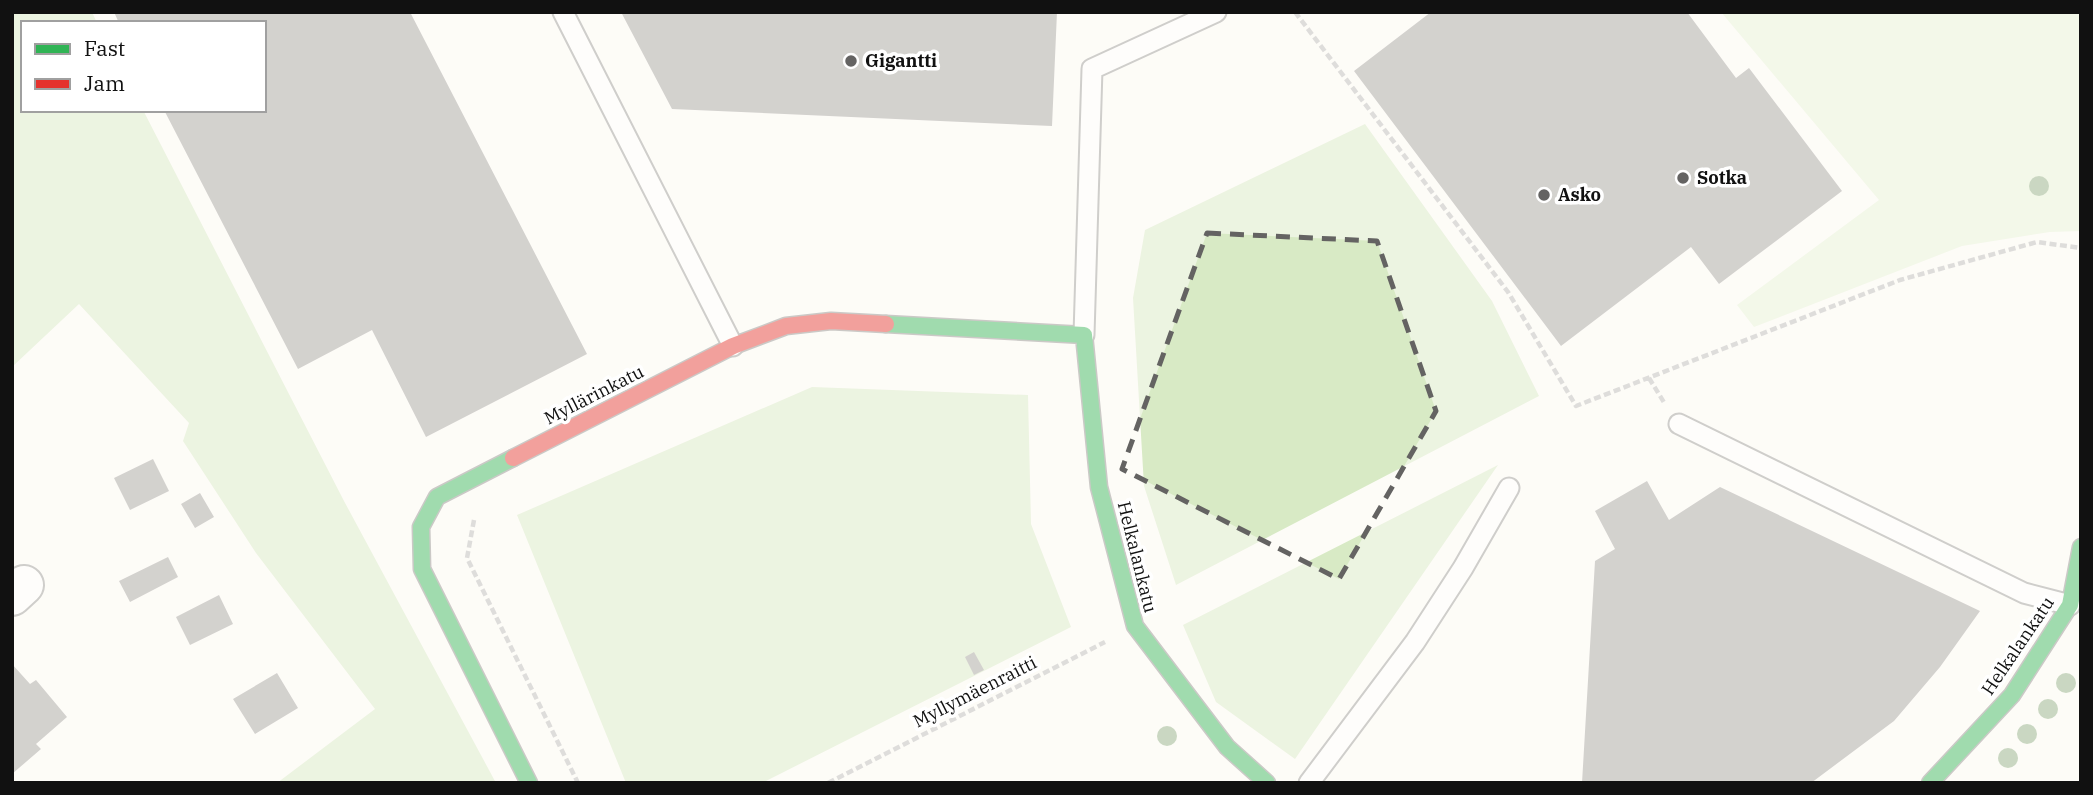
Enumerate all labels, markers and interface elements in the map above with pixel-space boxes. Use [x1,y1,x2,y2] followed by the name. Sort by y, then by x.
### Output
[21,21,266,112] legend
[84,34,125,62] text: Fast
[865,49,937,72] place label: Gigantti
[843,53,859,69] marker: Gigantti
[84,69,125,97] text: Jam
[1697,166,1747,189] place label: Sotka
[1675,170,1691,186] marker: Sotka
[1558,183,1601,206] place label: Asko
[1536,187,1552,203] marker: Asko
[540,360,647,429] street label: Myllärinkatu
[1113,499,1162,615] street label: Helkalankatu
[1976,592,2059,699] street label: Helkalankatu
[909,650,1041,733] street label: Myllymäenraitti

